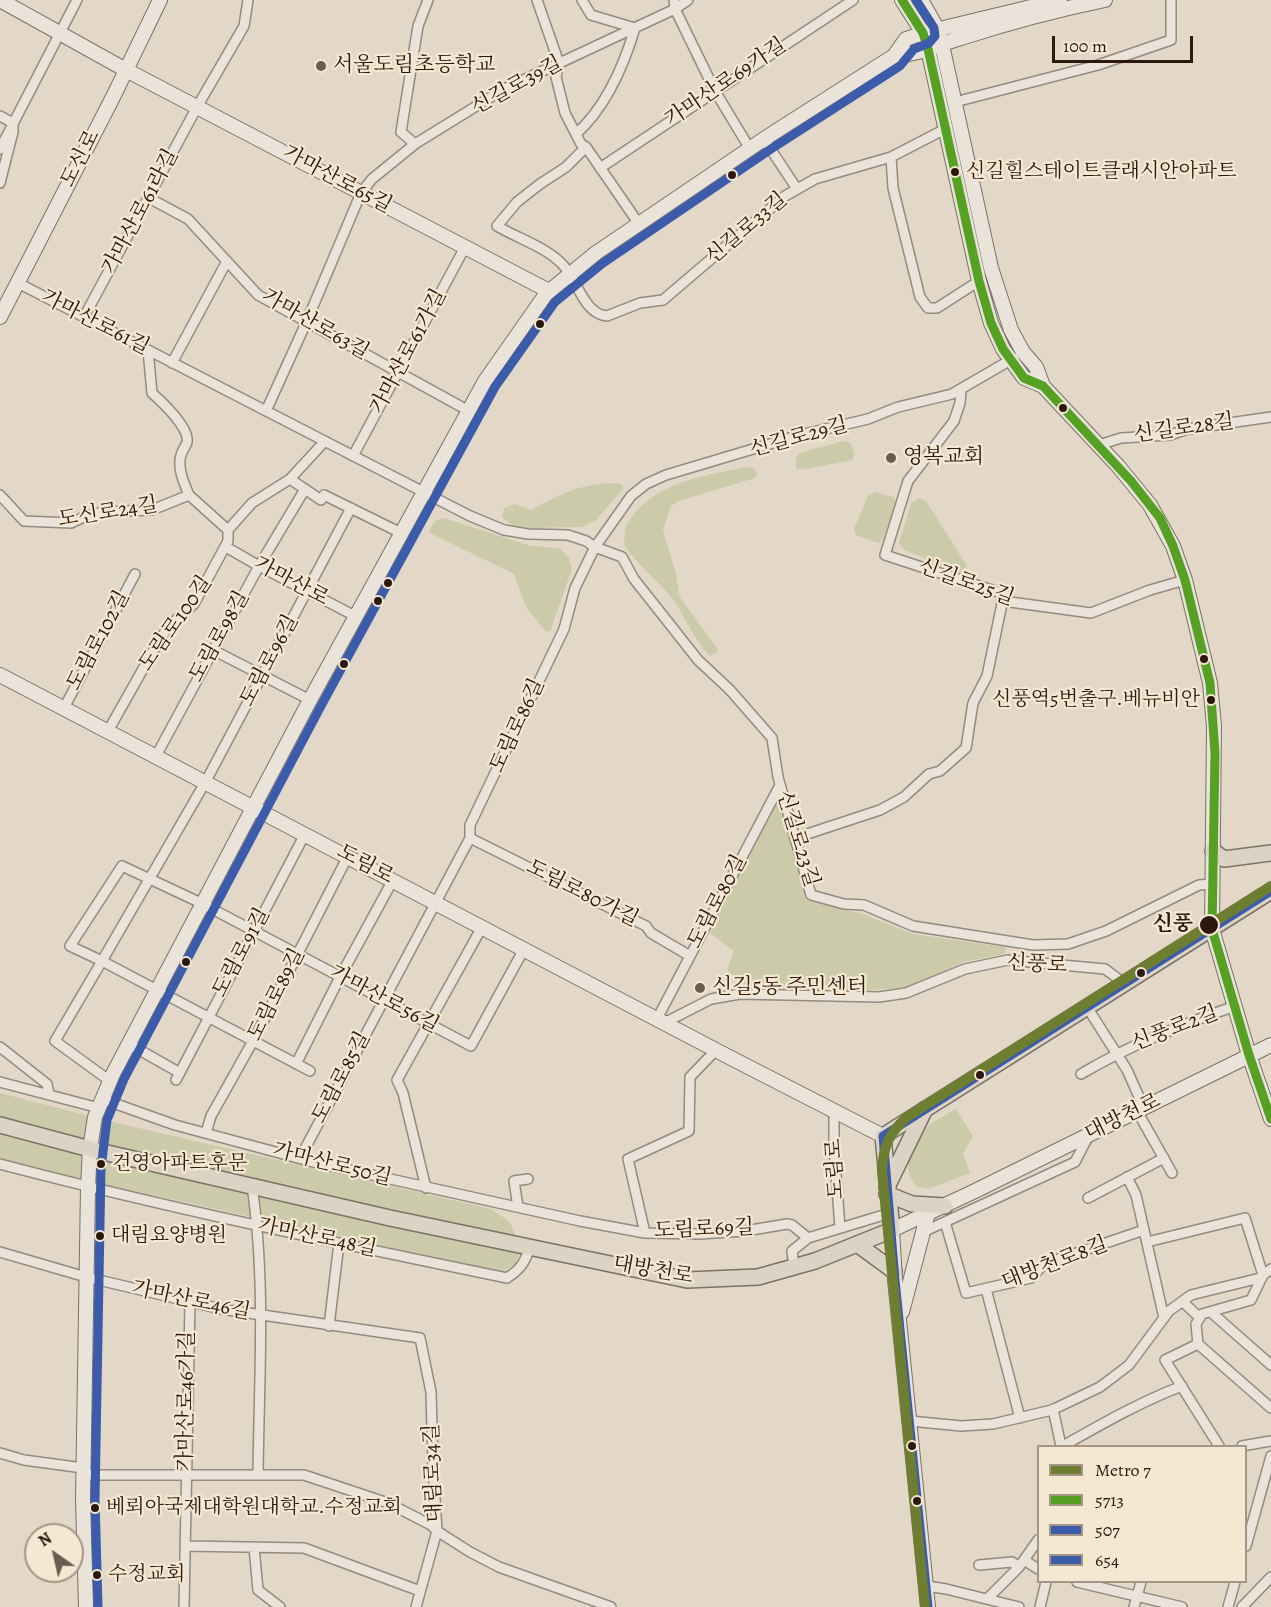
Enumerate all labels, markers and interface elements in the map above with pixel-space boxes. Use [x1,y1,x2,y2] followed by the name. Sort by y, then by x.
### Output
[1055,24,1196,62] scale bar
[661,33,791,133] street label: 가마산로69가길
[1063,34,1107,58] text: 100 m
[467,52,567,120] street label: 신길로39길
[333,53,495,79] place label: 서울도림초등학교
[314,59,328,73] marker: 서울도림초등학교
[56,126,106,192] street label: 도신로
[278,141,396,219] street label: 가마산로65길
[97,145,185,279] street label: 가마산로61라길
[966,160,1236,184] place label: 신길힐스테이트클래시안아파트
[949,166,961,178] marker: 신길힐스테이트클래시안아파트
[726,169,738,181] unlabelled marker
[701,188,793,270] street label: 신길로33길
[257,284,373,366] street label: 가마산로63길
[37,285,153,361] street label: 가마산로61길
[365,285,453,419] street label: 가마산로61가길
[534,318,546,330] unlabelled marker
[1057,402,1069,414] unlabelled marker
[1132,409,1236,449] street label: 신길로28길
[747,413,851,463] street label: 신길로29길
[903,445,984,471] place label: 영복교회
[884,451,898,465] marker: 영복교회
[56,493,160,533] street label: 도신로24길
[249,552,333,612] street label: 가마산로
[915,554,1017,612] street label: 신길로25길
[134,571,218,677] street label: 도림로100길
[382,577,394,589] unlabelled marker
[62,587,136,695] street label: 도림로102길
[185,587,255,687] street label: 도림로98길
[372,595,384,607] unlabelled marker
[235,611,305,711] street label: 도림로96길
[1198,653,1210,665] unlabelled marker
[338,658,350,670] unlabelled marker
[485,675,551,777] street label: 도림로86길
[992,688,1200,712] place label: 신풍역5번출구.베뉴비안
[1205,694,1217,706] marker: 신풍역5번출구.베뉴비안
[770,788,824,890] street label: 신길로23길
[332,840,398,890] street label: 도림로
[683,851,753,953] street label: 도림로80길
[522,855,642,933] street label: 도림로80가길
[208,904,276,1002] street label: 도림로91길
[1152,912,1193,938] place label: 신풍
[1198,914,1220,936] marker: 신풍
[243,944,311,1046] street label: 도림로89길
[1006,951,1068,979] street label: 신풍로
[180,956,192,968] unlabelled marker
[325,961,443,1039] street label: 가마산로56길
[1135,967,1147,979] unlabelled marker
[712,975,867,1001] place label: 신길5동 주민센터
[693,981,707,995] marker: 신길5동 주민센터
[1128,1001,1222,1057] street label: 신풍로2길
[307,1028,377,1128] street label: 도림로85길
[974,1069,986,1081] unlabelled marker
[1081,1089,1165,1147] street label: 대방천로
[270,1138,394,1192] street label: 가마산로50길
[822,1138,850,1200] street label: 도림로
[112,1152,247,1176] place label: 건영아파트후문
[95,1158,107,1170] marker: 건영아파트후문
[255,1213,379,1263] street label: 가마산로48길
[653,1216,755,1244] street label: 도림로69길
[111,1224,227,1248] place label: 대림요양병원
[94,1230,106,1242] marker: 대림요양병원
[998,1232,1112,1296] street label: 대방천로8길
[611,1252,695,1290] street label: 대방천로
[129,1276,253,1326] street label: 가마산로46길
[173,1330,201,1472] street label: 가마산로46가길
[420,1423,448,1523] street label: 대림로34길
[906,1440,918,1452] unlabelled marker
[1037,1445,1247,1583] legend
[1095,1458,1151,1482] text: Metro 7
[1095,1488,1124,1512] text: 5713
[911,1495,923,1507] unlabelled marker
[106,1496,402,1520] place label: 베뢰아국제대학원대학교.수정교회
[89,1502,101,1514] marker: 베뢰아국제대학원대학교.수정교회
[1095,1518,1120,1542] text: 507
[24,1523,84,1583] north arrow
[34,1527,56,1552] text: N
[1095,1548,1119,1572] text: 654
[108,1563,185,1587] place label: 수정교회
[91,1569,103,1581] marker: 수정교회

